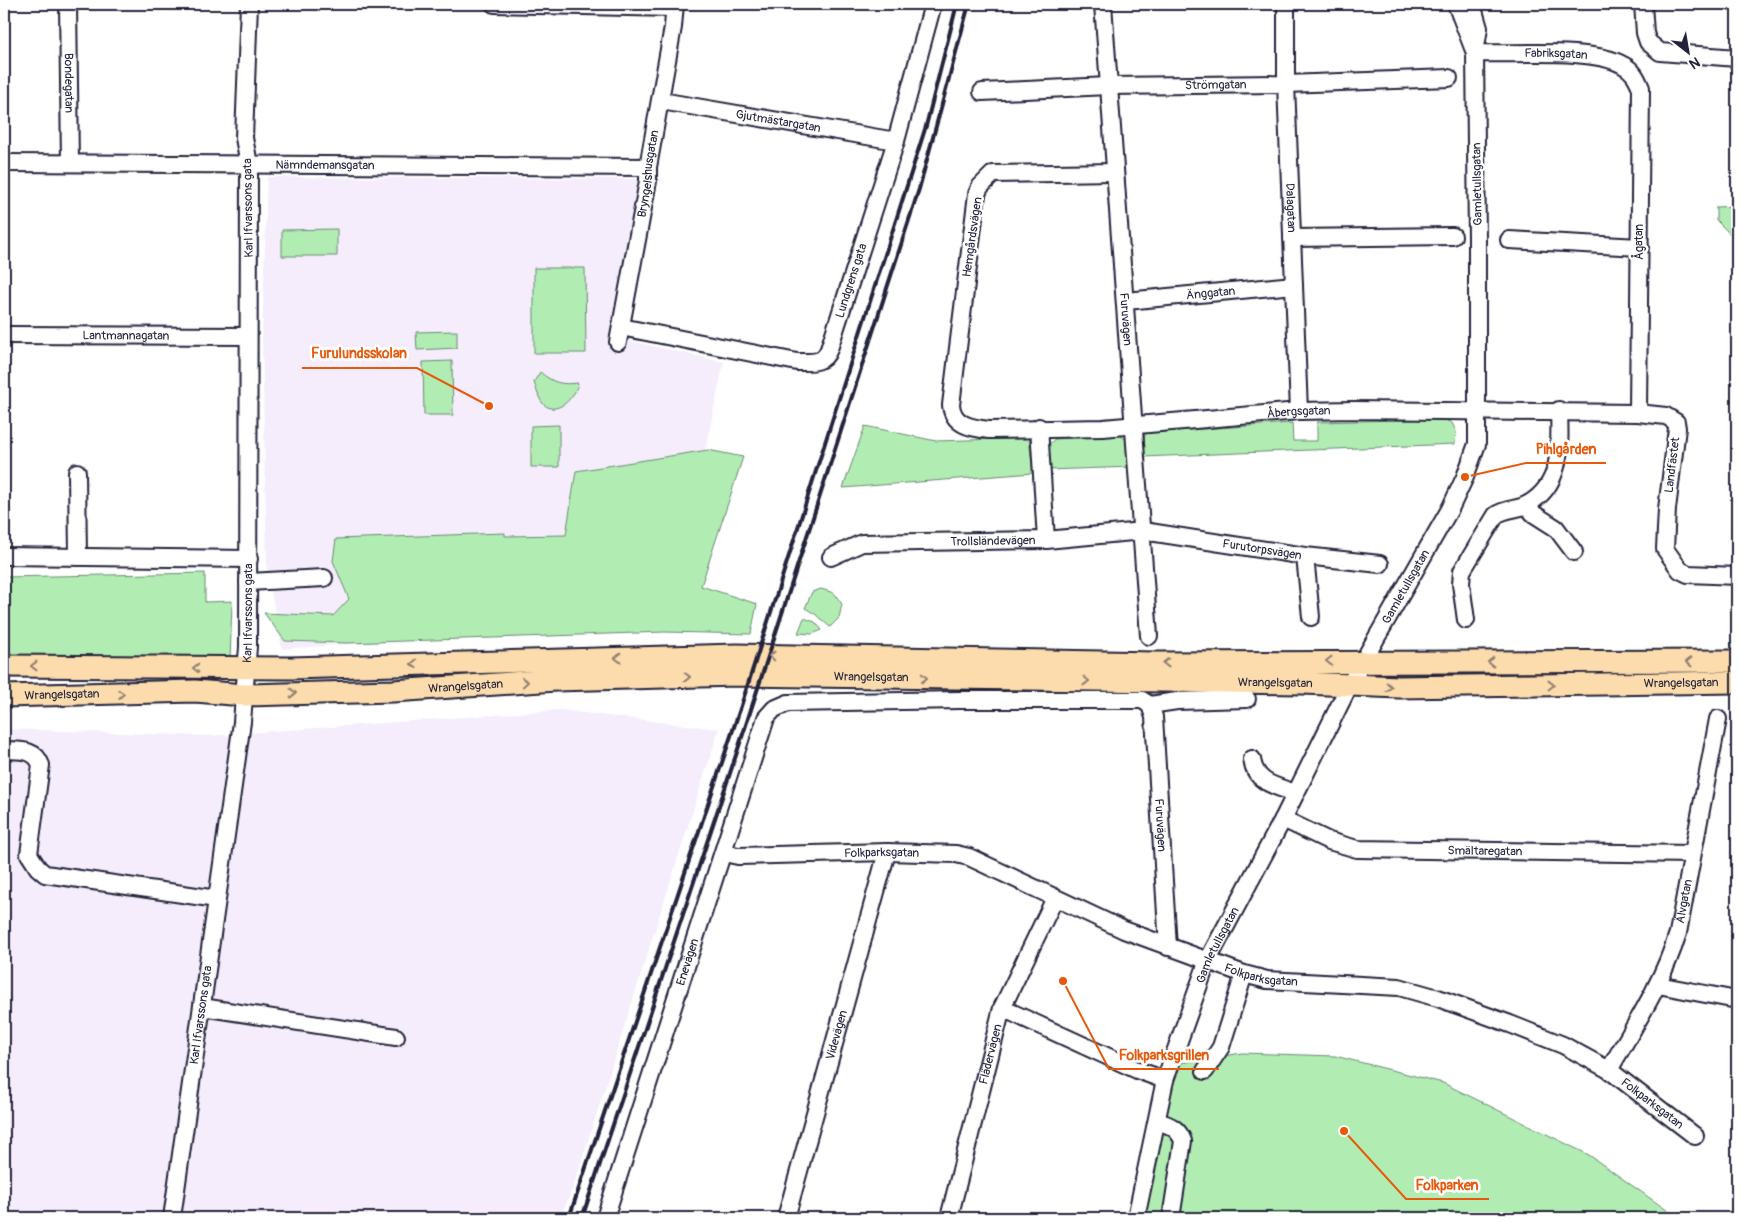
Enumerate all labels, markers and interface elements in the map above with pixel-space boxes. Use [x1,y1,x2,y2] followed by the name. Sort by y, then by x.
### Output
[1664,28,1714,78] north arrow
[1524,46,1589,63] street label: Fabriksgatan
[61,53,76,113] street label: Bondegatan
[1686,53,1703,72] text: N
[1185,77,1247,93] street label: Strömgatan
[735,107,822,136] street label: Gjutmästargatan
[634,129,662,219] street label: Bryngelshusgatan
[1469,142,1486,226] street label: Gamletullsgatan
[240,158,257,258] street label: Karl Ifvarssons gata
[275,158,375,173] street label: Nämndemansgatan
[1282,183,1299,233] street label: Dalagatan
[959,196,986,278] street label: Hemgårdsvägen
[1631,224,1647,260] street label: Ågatan
[832,241,871,320] street label: Lundgrens gata
[1185,284,1236,303] street label: Änggatan
[1116,292,1135,347] street label: Furuvägen
[83,328,170,344] street label: Lantmannagatan
[302,339,417,368] callout: Furulundsskolan
[311,345,407,362] text: Furulundsskolan
[1266,403,1331,422] street label: Åbergsgatan
[1526,434,1606,463] callout: Pihlgården
[1662,436,1683,494] street label: Landfästet
[1536,441,1596,458] text: Pihlgården
[950,533,1036,550] street label: Trollsländevägen
[1221,536,1303,563] street label: Furutorpsvägen
[1379,547,1433,627] street label: Gamletullsgatan
[240,563,256,663] street label: Karl Ifvarssons gata
[768,651,776,661] one-way arrow
[614,653,622,663] one-way arrow
[1324,656,1332,666] one-way arrow
[1684,656,1692,667] one-way arrow
[1487,657,1494,667] one-way arrow
[1162,658,1170,668] one-way arrow
[410,659,418,669] one-way arrow
[29,661,37,672] one-way arrow
[192,663,200,673] one-way arrow
[834,669,909,685] street label: Wrangelsgatan
[684,671,692,682] one-way arrow
[920,673,928,684] one-way arrow
[1238,675,1313,691] street label: Wrangelsgatan
[1644,675,1719,691] street label: Wrangelsgatan
[1083,676,1091,686] one-way arrow
[428,677,504,697] street label: Wrangelsgatan
[521,677,529,688] one-way arrow
[1548,680,1556,690] one-way arrow
[1385,681,1393,692] one-way arrow
[24,686,100,703] street label: Wrangelsgatan
[289,688,297,699] one-way arrow
[118,689,125,699] one-way arrow
[1151,798,1169,852] street label: Furuvägen
[1447,843,1523,859] street label: Smältaregatan
[844,845,920,861] street label: Folkparksgatan
[1672,878,1696,925] street label: Älvgatan
[1193,904,1243,985] street label: Gamletullsgatan
[673,936,703,988] street label: Enevägen
[1222,960,1298,990] street label: Folkparksgatan
[187,964,216,1065] street label: Karl Ifvarssons gata
[823,1008,851,1062] street label: Videvägen
[976,1022,1006,1086] street label: Flädervägen
[1109,1040,1219,1069] callout: Folkparksgrillen
[1119,1047,1209,1064] text: Folkparksgrillen
[1618,1075,1687,1133] street label: Folkparksgatan
[1406,1170,1489,1199] callout: Folkparken
[1416,1177,1479,1194] text: Folkparken

